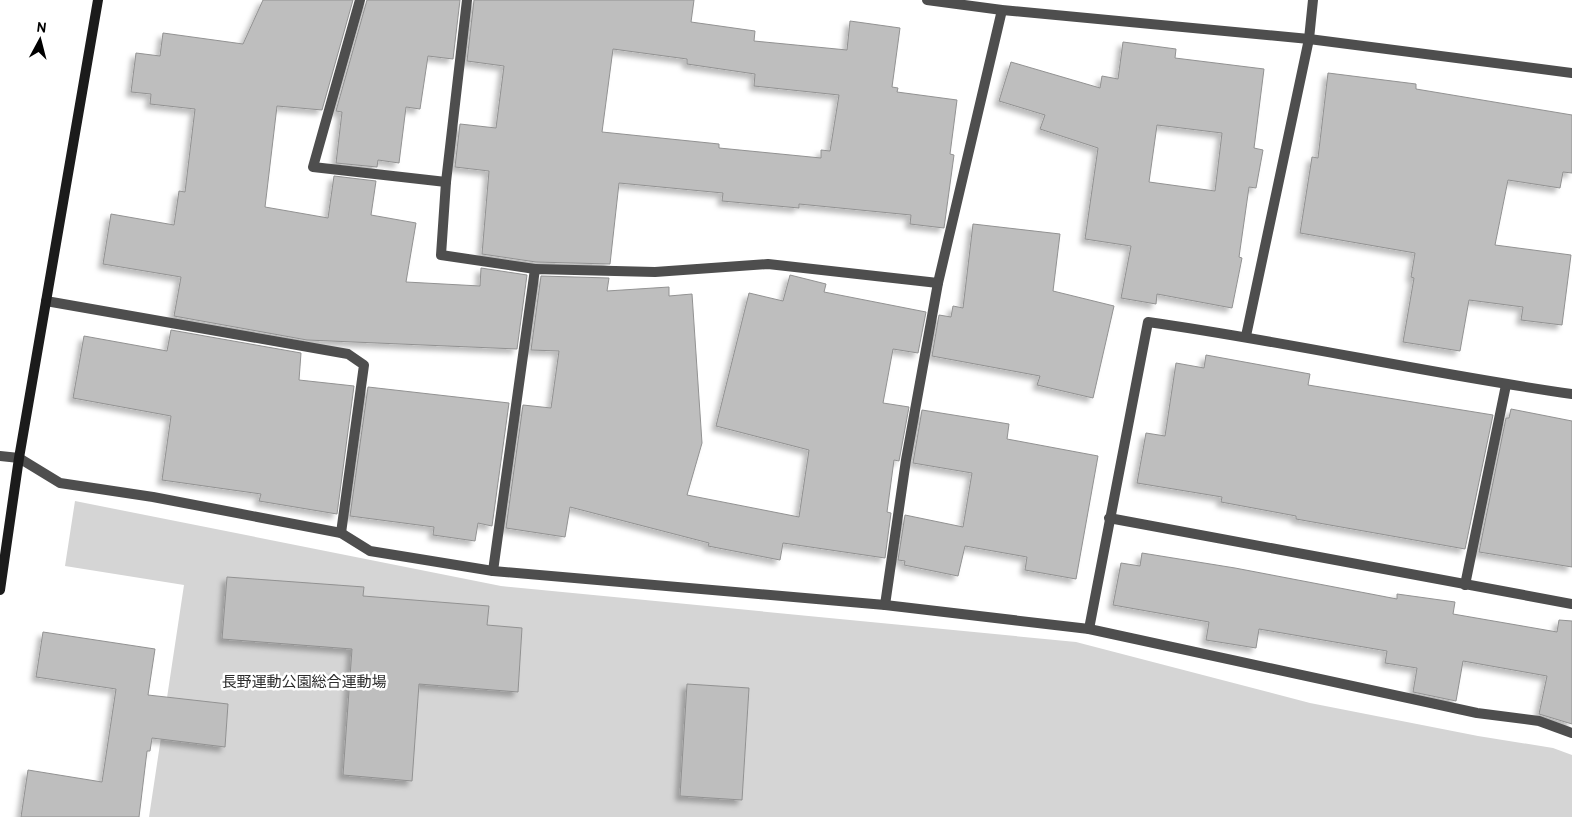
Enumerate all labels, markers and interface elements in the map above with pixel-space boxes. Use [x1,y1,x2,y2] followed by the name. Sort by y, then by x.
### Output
[15,15,65,65] north arrow
[35,20,47,38] text: N
[221,674,387,693] park label: 長野運動公園総合運動場

